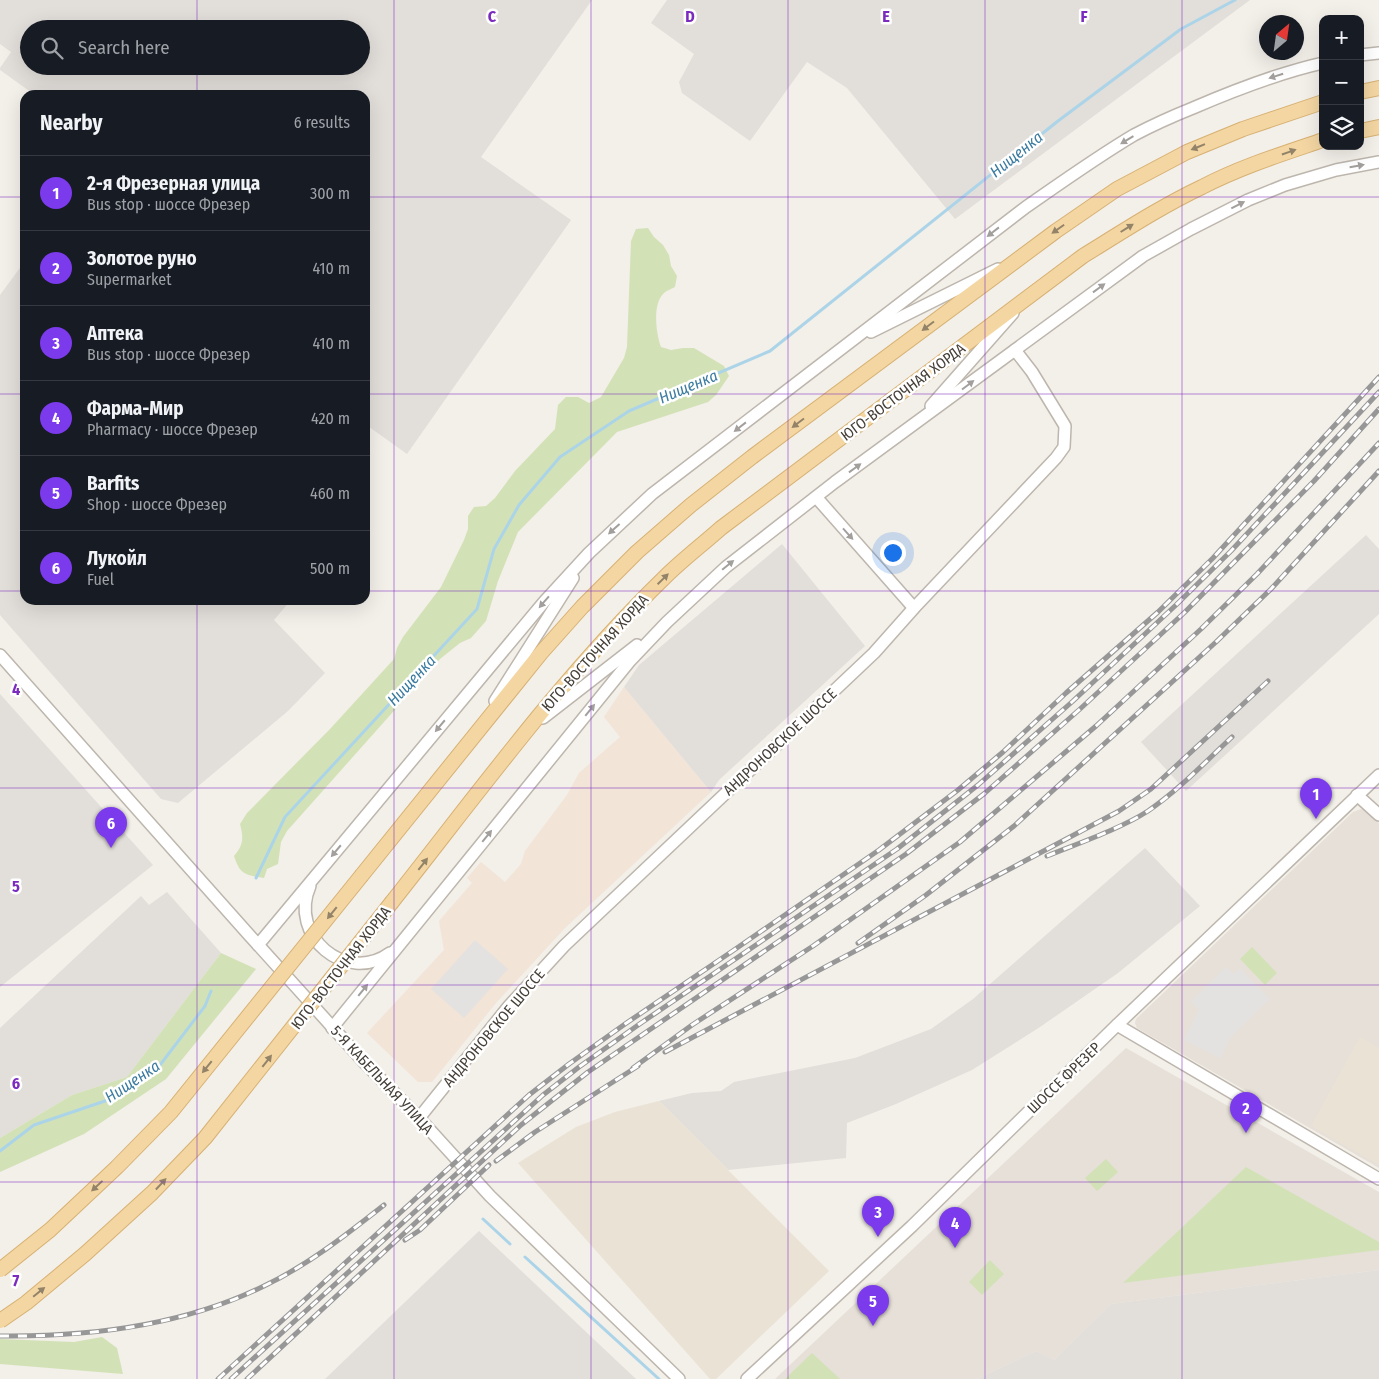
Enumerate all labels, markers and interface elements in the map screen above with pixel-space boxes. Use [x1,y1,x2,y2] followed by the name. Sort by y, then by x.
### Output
[488,7,497,26] text: C
[685,7,695,26] text: D
[882,7,890,26] text: E
[1080,7,1088,26] text: F
[1259,15,1304,60] north arrow
[1319,15,1364,150] map controls
[1319,15,1364,60] button: +
[20,20,370,75] search box
[38,34,66,62] icon: search
[78,36,170,59] text: Search here
[1319,60,1364,105] button: −
[1268,73,1283,81] one-way arrow
[1319,105,1364,150] button: layers
[40,110,102,136] text: Nearby
[294,113,350,132] text: 6 results
[986,127,1046,181] water label: Нищенка
[1120,135,1133,144] one-way arrow
[1190,143,1205,151] one-way arrow
[1281,148,1296,155] one-way arrow
[1350,161,1366,169] one-way arrow
[87,172,260,195] text: 2-я Фрезерная улица
[53,184,59,203] text: 1
[310,184,350,203] text: 300 m
[87,195,250,214] text: Bus stop · шоссе Фрезер
[1231,201,1245,209] one-way arrow
[1051,224,1065,234] one-way arrow
[1121,224,1134,233] one-way arrow
[987,227,1000,238] one-way arrow
[87,247,197,270] text: Золотое руно
[52,259,60,278] text: 2
[312,259,350,278] text: 410 m
[87,270,171,289] text: Supermarket
[1092,283,1106,293] one-way arrow
[921,321,935,331] one-way arrow
[87,322,143,345] text: Аптека
[52,334,60,353] text: 3
[312,334,350,353] text: 410 m
[837,339,969,445] street label: ЮГО-ВОСТОЧНАЯ ХОРДА
[87,345,250,364] text: Bus stop · шоссе Фрезер
[656,366,721,407] water label: Нищенка
[961,379,974,390] one-way arrow
[87,397,183,420] text: Фарма-Мир
[52,409,60,428] text: 4
[311,409,350,428] text: 420 m
[792,418,805,429] one-way arrow
[87,420,258,439] text: Pharmacy · шоссе Фрезер
[734,421,747,432] one-way arrow
[848,463,861,473] one-way arrow
[87,472,139,495] text: Barfits
[52,484,60,503] text: 5
[310,484,350,503] text: 460 m
[87,495,227,514] text: Shop · шоссе Фрезер
[608,523,620,535] one-way arrow
[842,527,854,539] one-way arrow
[880,540,906,566] your location
[87,547,147,570] text: Лукойл
[52,559,60,578] text: 6
[310,559,350,578] text: 500 m
[721,560,734,571] one-way arrow
[87,570,114,589] text: Fuel
[656,573,668,585] one-way arrow
[538,591,652,715] street label: ЮГО-ВОСТОЧНАЯ ХОРДА
[539,595,550,608] one-way arrow
[383,651,440,710] water label: Нищенка
[12,680,20,699] text: 4
[720,685,840,799] street label: АНДРОНОВСКОЕ ШОССЕ
[584,704,595,717] one-way arrow
[434,720,446,732] one-way arrow
[1300,778,1332,819] pin: 1
[95,807,127,848] pin: 6
[482,830,493,843] one-way arrow
[331,845,342,857] one-way arrow
[417,858,428,871] one-way arrow
[12,877,20,896] text: 5
[287,903,395,1033] street label: ЮГО-ВОСТОЧНАЯ ХОРДА
[326,906,337,919] one-way arrow
[439,965,549,1091] street label: АНДРОНОВСКОЕ ШОССЕ
[358,984,369,997] one-way arrow
[327,1022,437,1138] street label: 5-Я КАБЕЛЬНАЯ УЛИЦА
[1024,1038,1105,1117] street label: ШОССЕ ФРЕЗЕР
[261,1055,272,1068] one-way arrow
[101,1056,163,1107] water label: Нищенка
[202,1060,213,1073] one-way arrow
[12,1074,20,1093] text: 6
[1230,1092,1262,1133] pin: 2
[155,1178,167,1190] one-way arrow
[91,1180,103,1192] one-way arrow
[862,1196,894,1237] pin: 3
[939,1207,971,1248] pin: 4
[13,1271,20,1290] text: 7
[857,1285,889,1326] pin: 5
[33,1286,46,1297] one-way arrow

